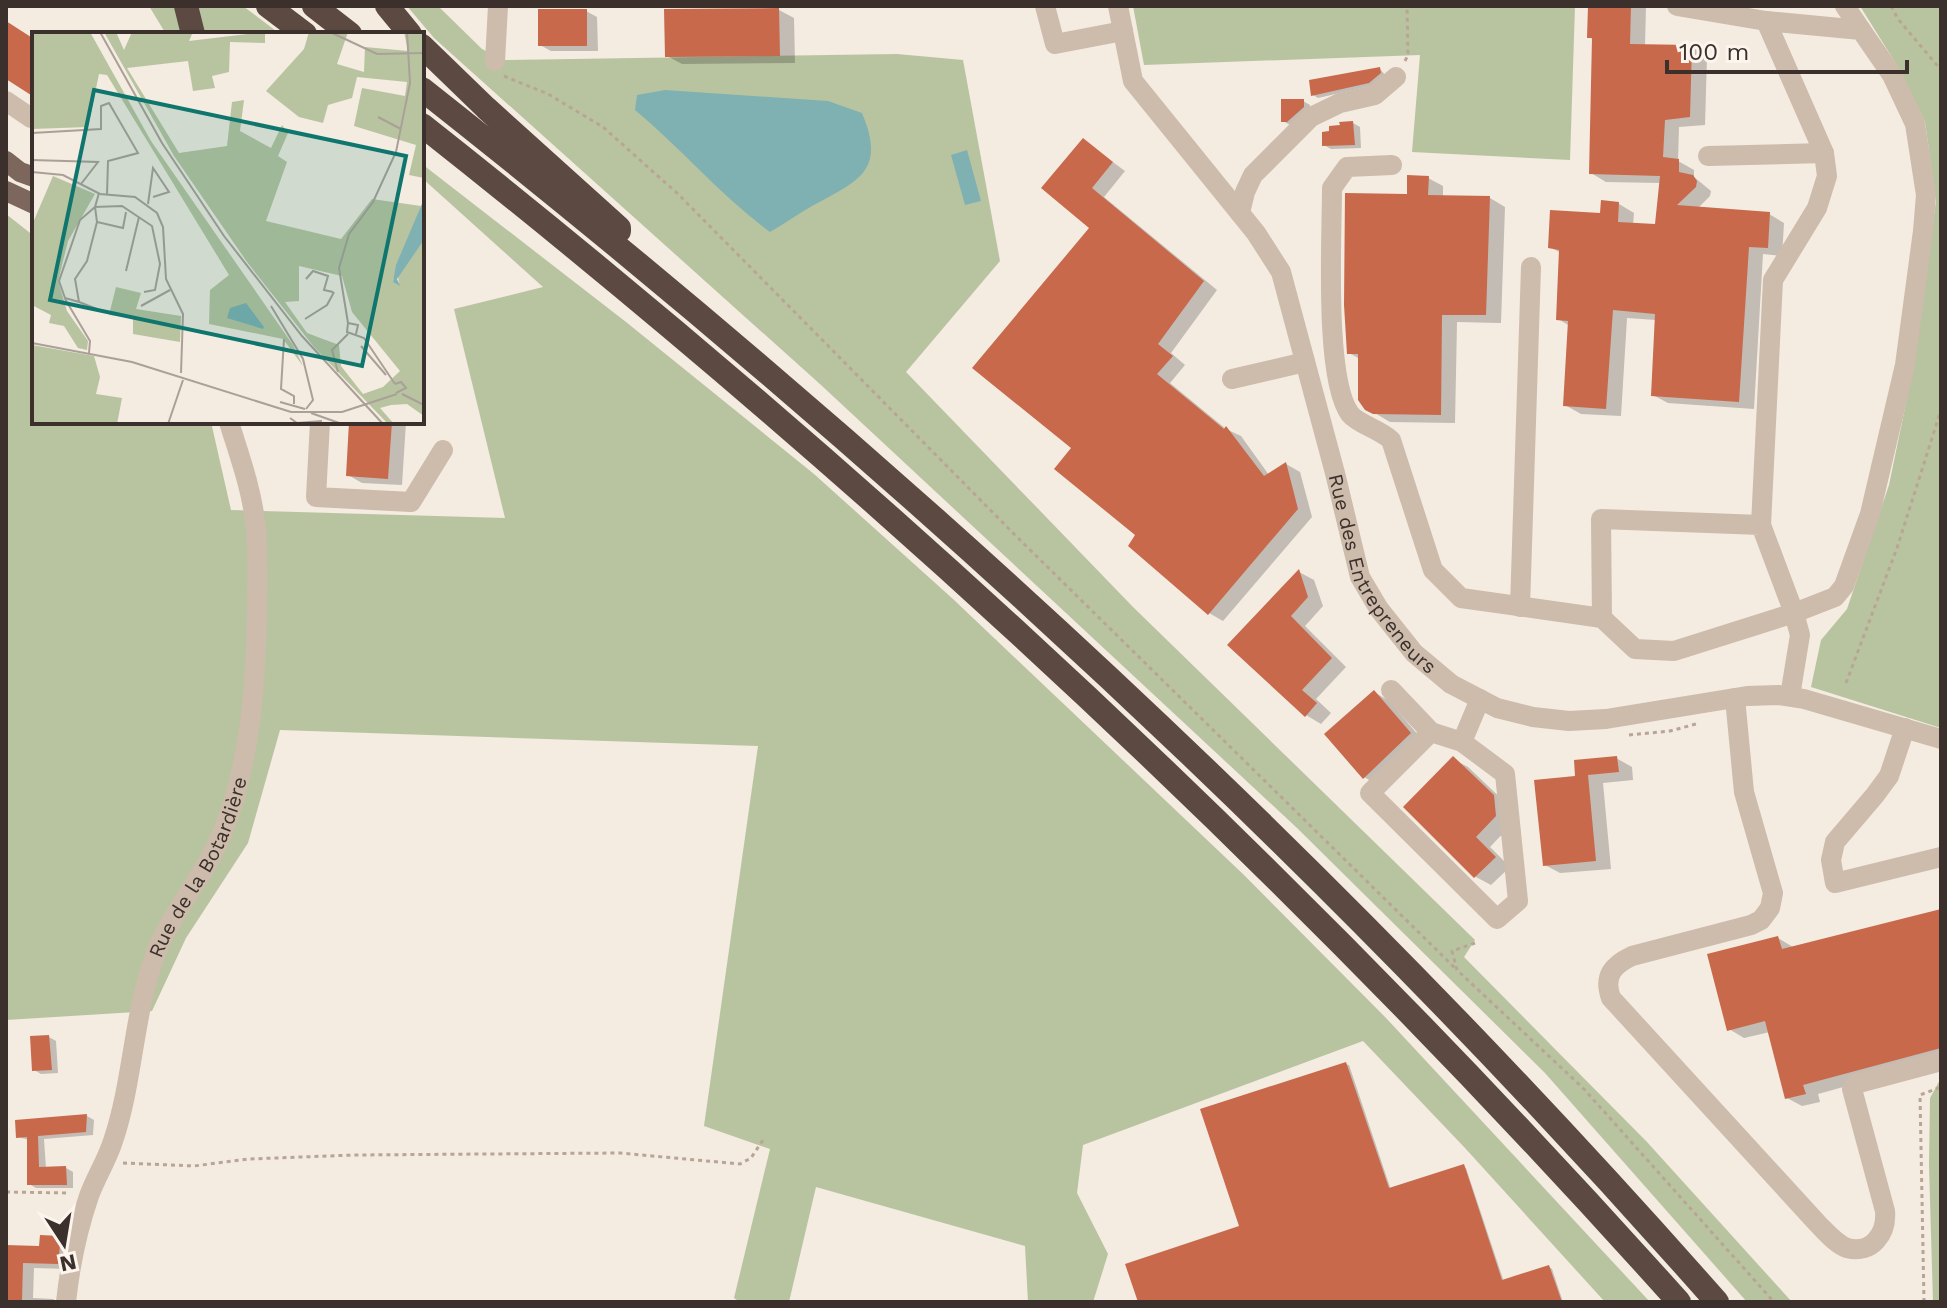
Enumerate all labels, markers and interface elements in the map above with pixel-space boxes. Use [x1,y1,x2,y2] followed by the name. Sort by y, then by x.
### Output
[1667,24,1907,74] scale bar
[32,32,424,424] inset map
[1679,38,1749,66] text: 100 m
[1324,471,1441,679] street label: Rue des Entrepreneurs
[143,774,252,961] street label: Rue de la Botardière
[24,1204,104,1284] north arrow
[57,1249,79,1277] text: N

